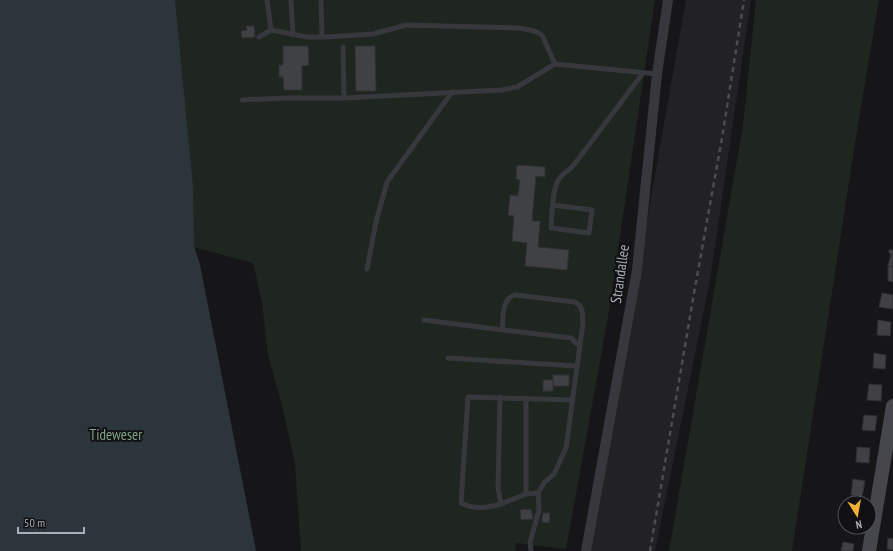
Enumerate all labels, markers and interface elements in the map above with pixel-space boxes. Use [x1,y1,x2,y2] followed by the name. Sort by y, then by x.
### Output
[606,243,633,304] street label: Strandallee
[90,425,143,444] park label: Tideweser
[837,495,877,535] north arrow
[18,509,84,535] scale bar
[24,515,45,530] text: 50 m
[855,517,863,532] text: N

